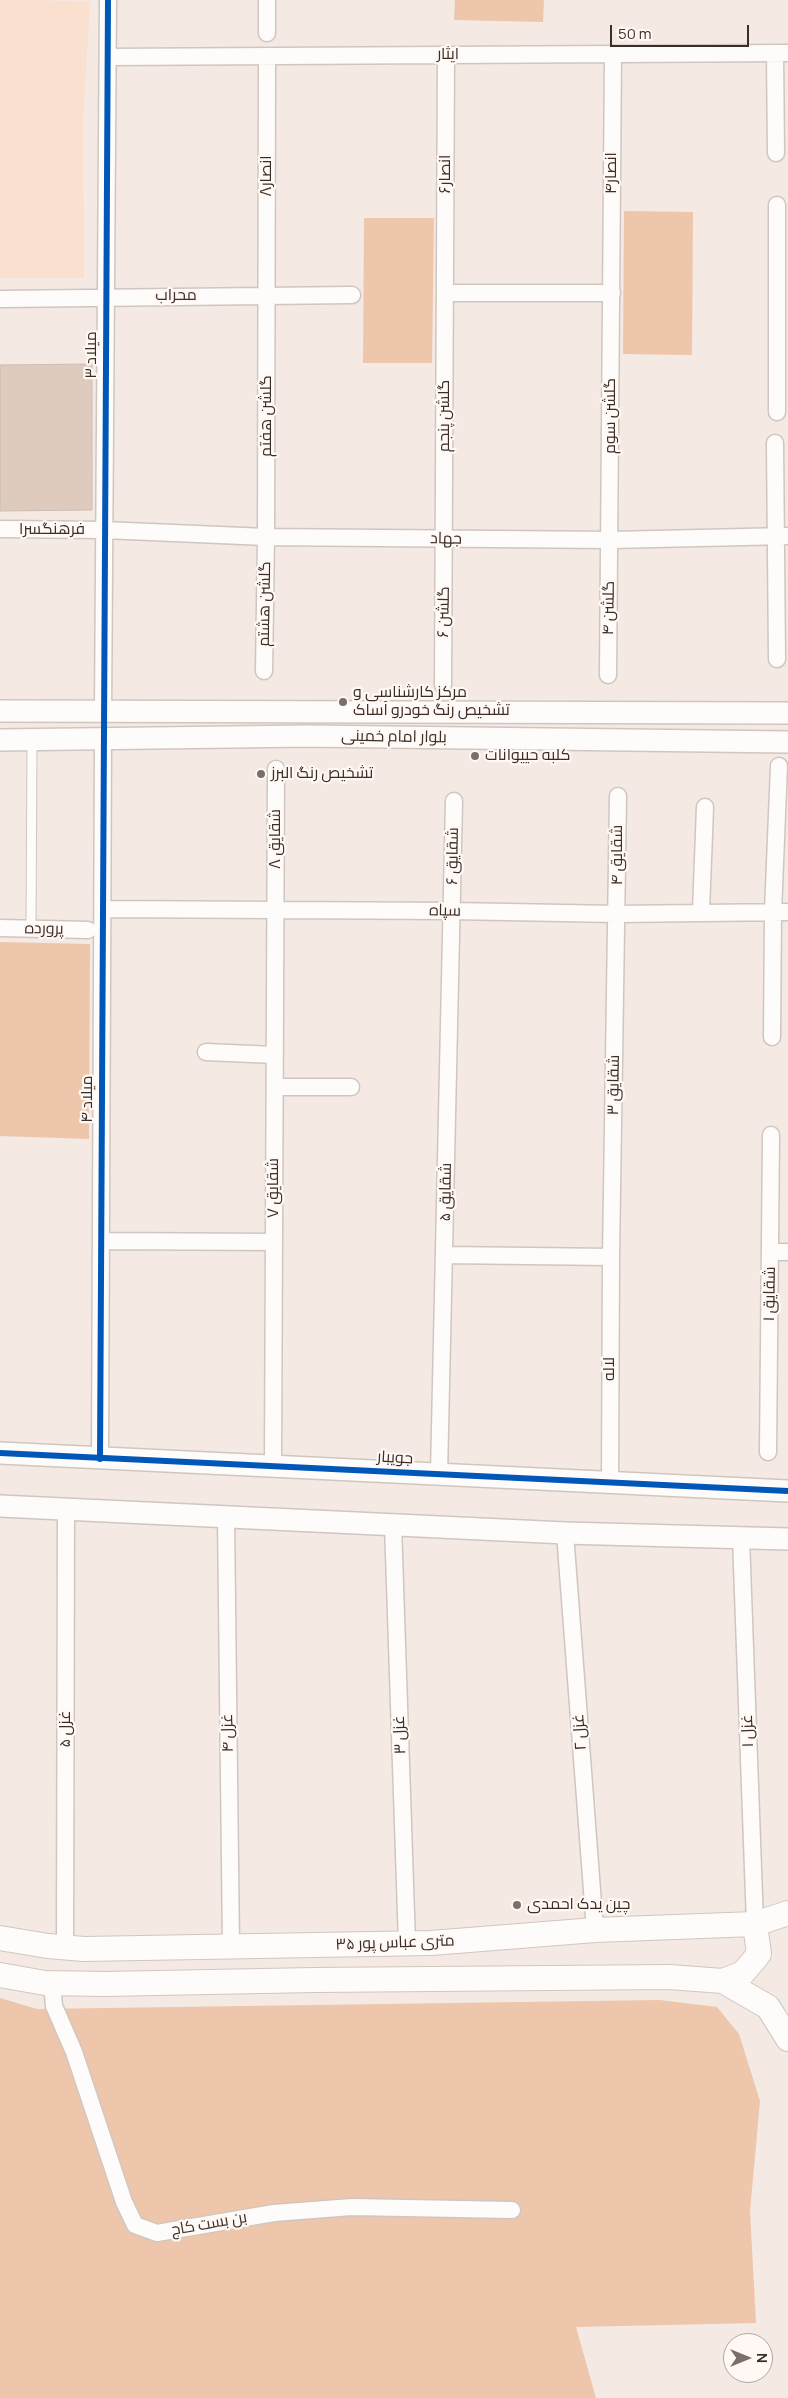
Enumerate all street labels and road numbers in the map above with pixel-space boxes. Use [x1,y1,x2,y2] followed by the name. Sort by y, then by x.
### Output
[437,45,459,65] street label: ایثار
[602,152,622,194] street label: انصار۴
[257,155,277,197] street label: انصار۸
[436,155,456,193] street label: انصار۶
[155,286,197,306] street label: محراب
[82,331,102,379] street label: میلاد ۳
[257,375,277,457] street label: گلشن هفتم
[601,378,621,454] street label: گلشن سوم
[435,380,455,452] street label: گلشن پنجم
[19,520,85,540] street label: فرهنگسرا
[430,529,462,549] street label: جهاد
[255,561,275,647] street label: گلشن هشتم
[599,581,619,635] street label: گلشن ۴
[434,586,454,638] street label: گلشن ۶
[341,726,447,748] street label: بلوار امام خمینی
[266,809,286,869] street label: شقایق ۸
[608,825,628,885] street label: شقایق ۴
[443,827,463,885] street label: شقایق ۶
[429,901,461,921] street label: سپاه
[24,919,64,939] street label: پرورده
[604,1054,624,1116] street label: شقایق ۳
[78,1075,98,1123] street label: میلاد ۴
[264,1158,284,1218] street label: شقایق ۷
[436,1162,456,1222] street label: شقایق ۵
[760,1266,780,1322] street label: شقایق ۱
[600,1357,620,1381] street label: لاله
[377,1447,413,1469] street label: جویبار
[56,1711,76,1747] street label: غزل ۵
[218,1713,238,1753] street label: غزل ۴
[569,1713,591,1751] street label: غزل ۲
[738,1714,758,1748] street label: غزل ۱
[390,1715,410,1755] street label: غزل ۳
[335,1931,455,1955] street label: ۳۵ متری عباس پور
[169,2208,249,2240] street label: بن بست کاج

